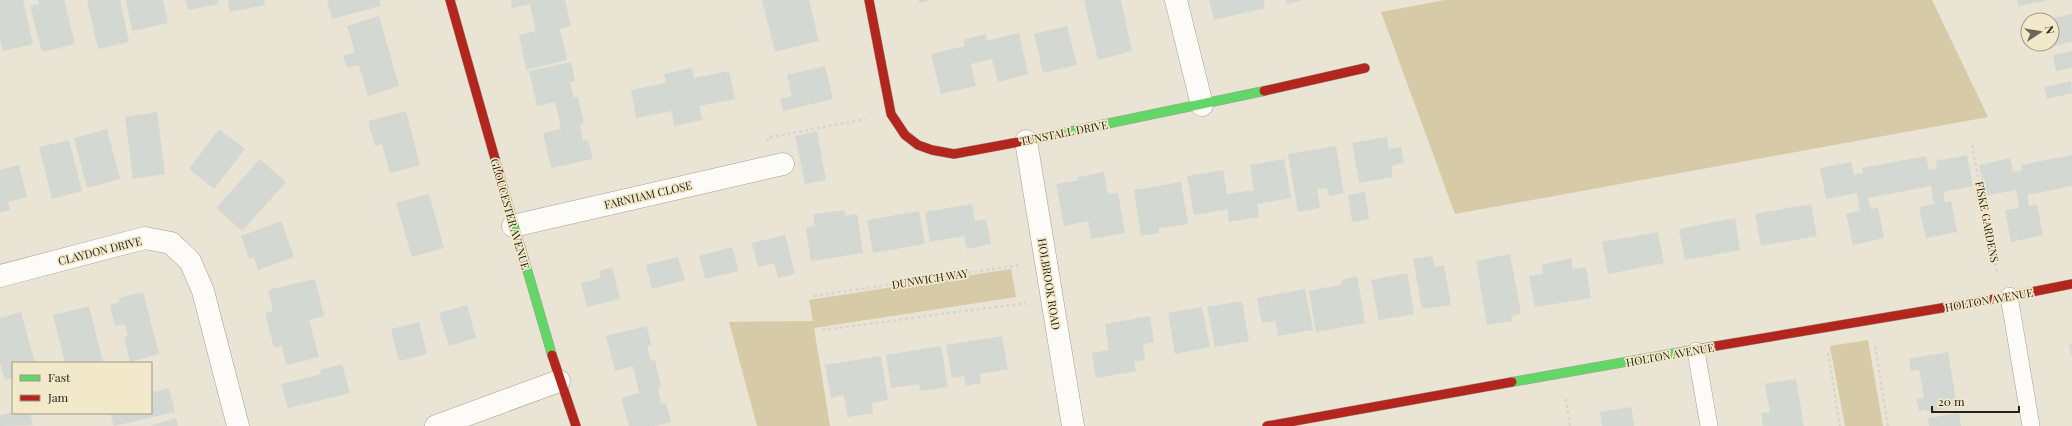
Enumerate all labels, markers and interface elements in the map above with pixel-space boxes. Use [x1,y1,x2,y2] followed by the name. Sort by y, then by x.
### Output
[2020,12,2060,52] north arrow
[2042,24,2058,35] text: N
[1019,117,1109,148] street label: TUNSTALL DRIVE
[487,157,534,271] street label: GLOUCESTER AVENUE
[603,177,693,212] street label: FARNHAM CLOSE
[1972,180,2003,264] street label: FISKE GARDENS
[56,233,144,268] street label: CLAYDON DRIVE
[1035,237,1064,331] street label: HOLBROOK ROAD
[891,265,970,292] street label: DUNWICH WAY
[1944,284,2034,315] street label: HOLTON AVENUE
[1625,339,1715,370] street label: HOLTON AVENUE
[12,362,152,414] legend
[48,369,71,385] text: Fast
[1932,388,2019,414] scale bar
[47,389,69,405] text: Jam
[1938,393,1965,409] text: 20 m

